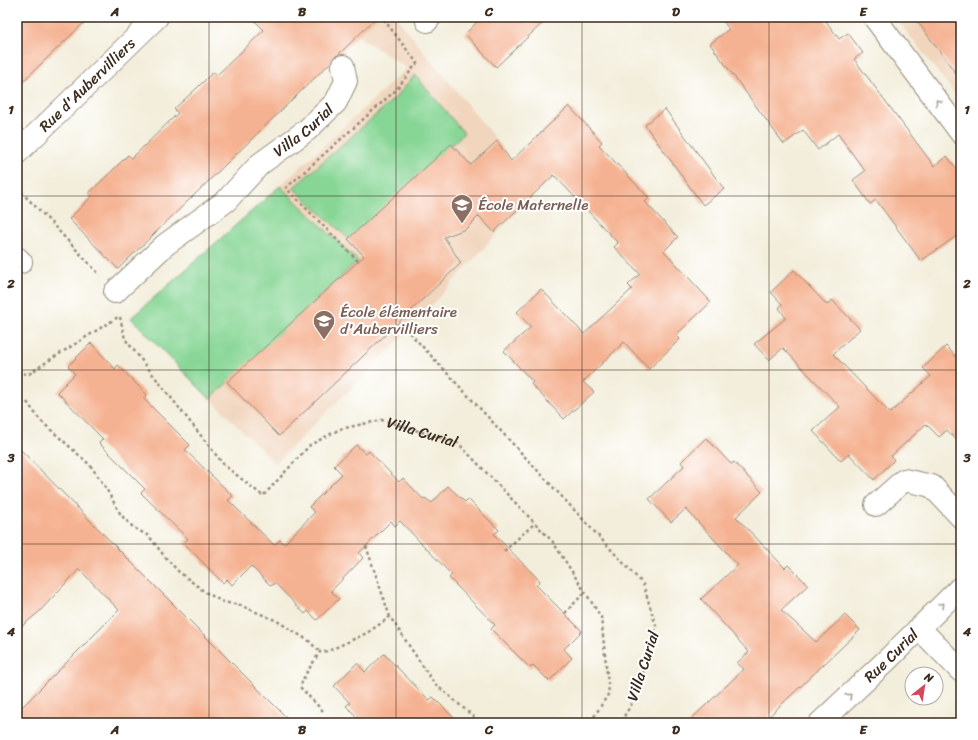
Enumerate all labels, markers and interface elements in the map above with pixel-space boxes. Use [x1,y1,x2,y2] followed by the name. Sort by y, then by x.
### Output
[110,0,119,23] text: A
[298,0,307,23] text: B
[484,0,494,23] text: C
[672,0,680,23] text: D
[859,0,868,23] text: E
[33,31,142,138] street label: Rue d'Aubervilliers
[267,97,340,164] street label: Villa Curial
[8,98,14,121] text: 1
[964,98,970,121] text: 1
[935,99,942,106] one-way arrow
[449,192,475,225] school or university icon: École Maternelle
[478,192,589,218] place label: École Maternelle
[6,272,15,295] text: 2
[962,272,971,295] text: 2
[340,299,457,342] place label: École élémentaire d'Aubervilliers
[311,308,337,341] school or university icon: École élémentaire d'Aubervilliers
[384,409,461,455] street label: Villa Curial
[6,446,15,469] text: 3
[962,446,971,469] text: 3
[937,602,944,610] one-way arrow
[6,620,16,643] text: 4
[962,620,972,643] text: 4
[858,622,925,689] street label: Rue Curial
[619,627,667,705] street label: Villa Curial
[904,666,944,706] north arrow
[920,667,937,688] text: N
[844,693,852,701] one-way arrow
[110,718,119,740] text: A
[298,718,307,740] text: B
[484,718,494,740] text: C
[672,718,680,740] text: D
[859,718,868,740] text: E

